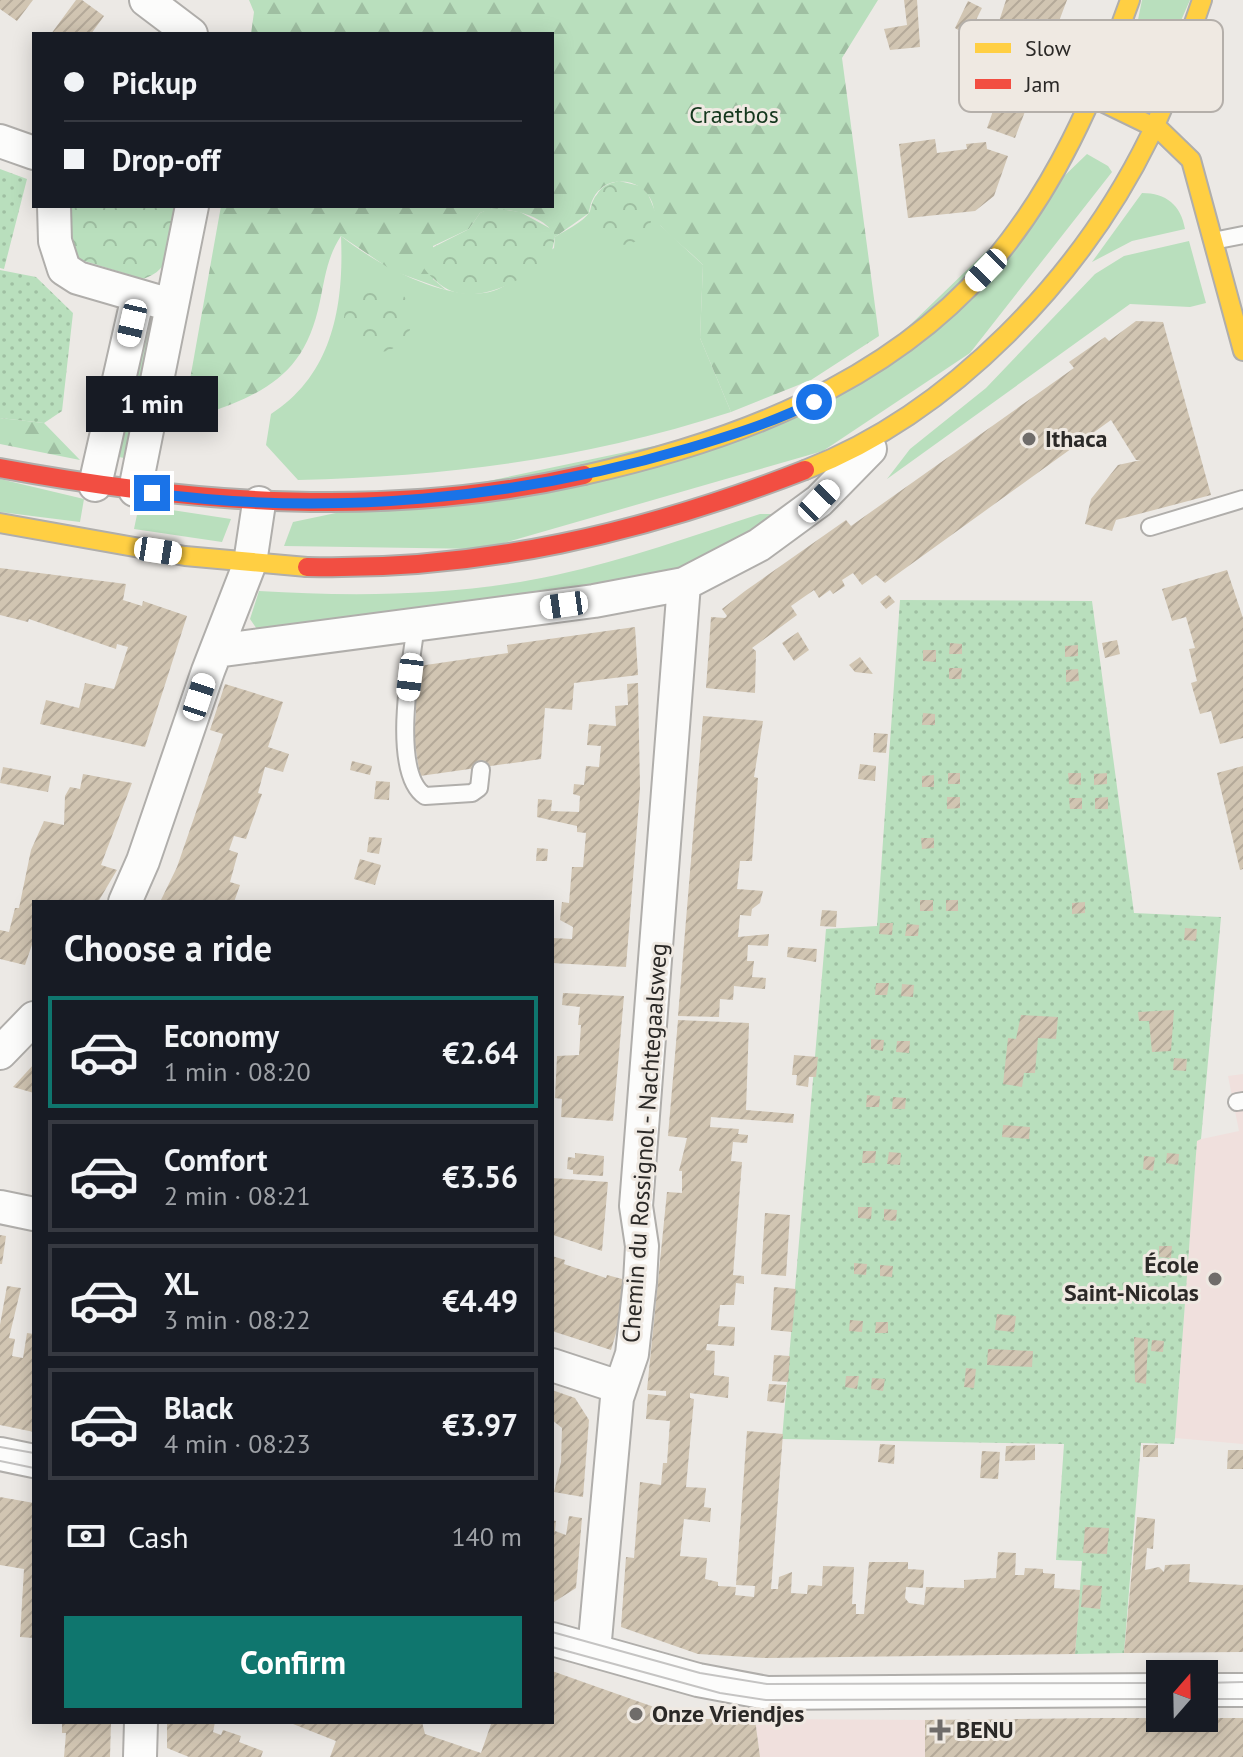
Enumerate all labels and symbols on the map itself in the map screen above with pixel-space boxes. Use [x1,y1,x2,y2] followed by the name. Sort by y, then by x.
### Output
[959,20,1223,112] legend
[1025,34,1071,62] text: Slow
[1024,70,1060,98] text: Jam
[689,99,779,130] park label: Craetbos
[961,244,1011,296] car
[115,297,149,349] car
[86,377,218,433] callout: 1 min
[796,384,832,420] route start
[1045,423,1108,454] place label: Ithaca
[1020,430,1038,448] marker: Ithaca
[134,475,170,511] route end
[794,475,844,527] car
[132,535,184,567] car
[539,590,589,620] car
[395,652,425,702] car
[180,670,218,724] car
[615,942,674,1344] street label: Chemin du Rossignol - Nachtegaalsweg
[1064,1249,1199,1308] place label: École Saint-Nicolas
[1206,1270,1224,1288] marker: École Saint-Nicolas
[1146,1660,1218,1732] north arrow
[652,1698,804,1729] place label: Onze Vriendjes
[627,1705,645,1723] marker: Onze Vriendjes
[956,1714,1014,1745] place label: BENU
[931,1721,949,1739] marker: BENU

